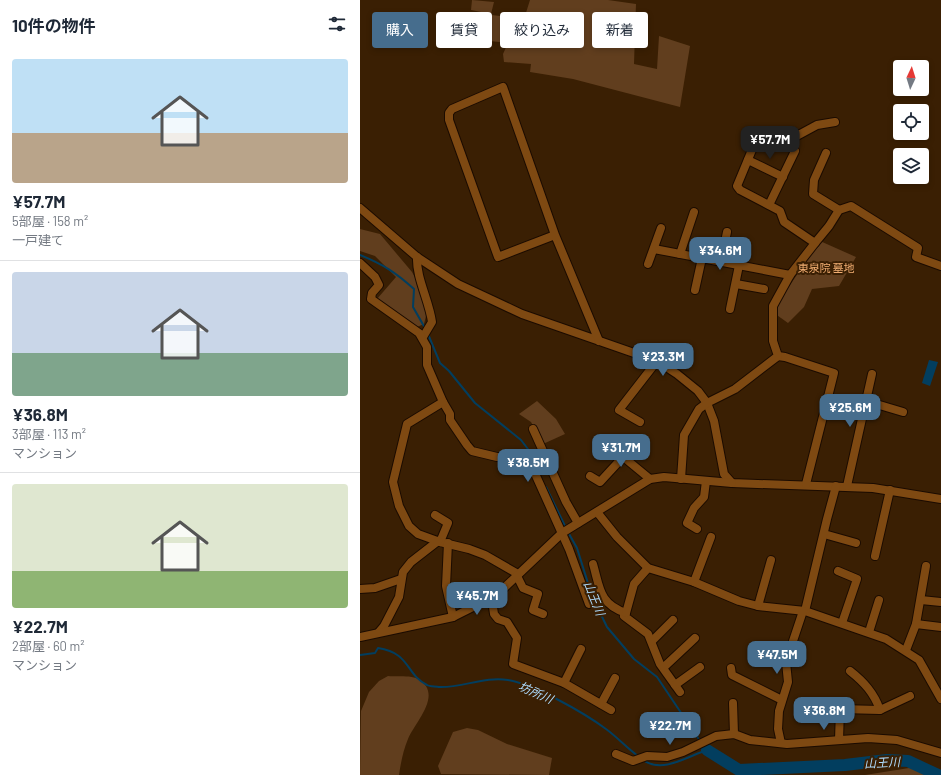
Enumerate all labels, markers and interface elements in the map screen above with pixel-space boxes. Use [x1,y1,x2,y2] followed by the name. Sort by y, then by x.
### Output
[372,12,428,48] chip: 購入
[436,12,492,48] chip: 賃貸
[500,12,584,48] chip: 絞り込み
[592,12,648,48] chip: 新着
[326,13,348,35] icon: filters
[12,15,96,35] text: 10件の物件
[893,60,929,96] north arrow
[893,60,929,184] map controls
[144,85,216,157] icon: home
[893,104,929,140] button: locate
[737,126,803,160] pin: ¥57.7M
[750,131,790,147] text: ¥57.7M
[893,148,929,184] button: layers
[12,191,65,211] text: ¥57.7M
[12,213,88,229] text: 5部屋 · 158 m²
[12,232,64,248] text: 一戸建て
[687,237,753,271] pin: ¥34.6M
[698,242,742,258] text: ¥34.6M
[797,261,855,274] park label: 東泉院 墓地
[144,298,216,370] icon: home
[630,343,696,377] pin: ¥23.3M
[642,348,684,364] text: ¥23.3M
[817,394,883,428] pin: ¥25.6M
[829,399,872,415] text: ¥25.6M
[12,404,68,424] text: ¥36.8M
[12,426,86,442] text: 3部屋 · 113 m²
[588,434,654,468] pin: ¥31.7M
[601,439,641,455] text: ¥31.7M
[12,445,77,461] text: マンション
[495,449,561,483] pin: ¥38.5M
[507,454,549,470] text: ¥38.5M
[144,510,216,582] icon: home
[582,579,609,619] water label: 山王川
[444,582,510,616] pin: ¥45.7M
[455,587,499,603] text: ¥45.7M
[12,616,68,636] text: ¥22.7M
[12,638,85,654] text: 2部屋 · 60 m²
[744,641,810,675] pin: ¥47.5M
[756,646,798,662] text: ¥47.5M
[12,657,77,673] text: マンション
[517,678,557,707] water label: 坊所川
[791,697,857,731] pin: ¥36.8M
[803,702,845,718] text: ¥36.8M
[637,712,703,746] pin: ¥22.7M
[649,717,691,733] text: ¥22.7M
[864,754,902,770] water label: 山王川

